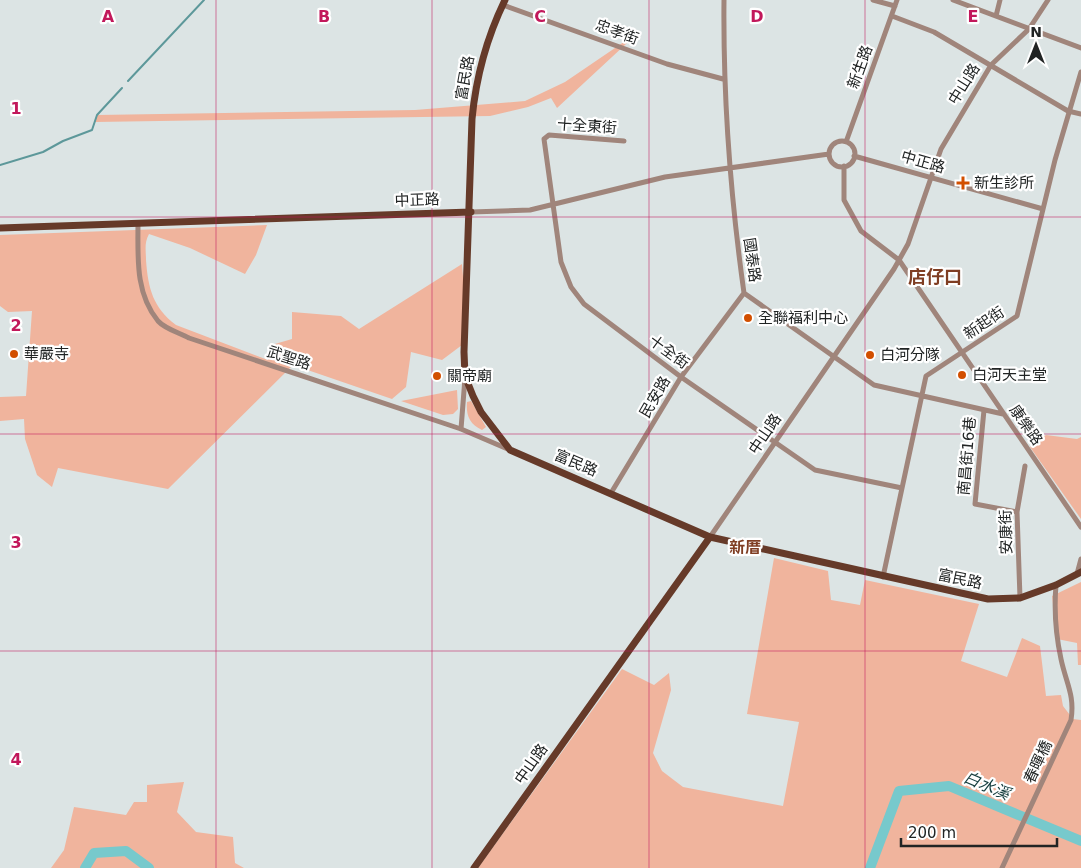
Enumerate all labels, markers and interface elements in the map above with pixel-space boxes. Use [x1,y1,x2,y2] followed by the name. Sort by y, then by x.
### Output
[102,7,115,26] text: A
[318,7,330,26] text: B
[534,7,546,26] text: C
[750,7,764,26] text: D
[968,7,978,26] text: E
[593,16,641,48] street label: 忠孝街
[1011,20,1061,70] north arrow
[1030,24,1042,40] text: N
[844,43,876,91] street label: 新生路
[452,54,478,102] street label: 富民路
[944,60,984,108] street label: 中山路
[10,99,22,118] text: 1
[556,115,618,137] street label: 十全東街
[899,147,947,177] street label: 中正路
[974,174,1034,192] place label: 新生診所
[956,176,970,190] marker: 新生診所
[394,190,440,210] street label: 中正路
[740,236,764,284] street label: 國泰路
[908,266,962,287] district label: 店仔口
[960,303,1008,343] street label: 新起街
[758,309,848,327] place label: 全聯福利中心
[742,312,754,324] marker: 全聯福利中心
[10,316,22,335] text: 2
[646,331,692,373] street label: 十全街
[265,342,313,374] street label: 武聖路
[24,345,69,363] place label: 華嚴寺
[880,346,940,364] place label: 白河分隊
[8,348,20,360] marker: 華嚴寺
[864,349,876,361] marker: 白河分隊
[972,366,1047,384] place label: 白河天主堂
[447,367,492,385] place label: 關帝廟
[956,369,968,381] marker: 白河天主堂
[431,370,443,382] marker: 關帝廟
[636,373,674,421] street label: 民安路
[1006,401,1046,449] street label: 康樂路
[745,410,785,458] street label: 中山路
[955,416,979,496] street label: 南昌街16巷
[552,446,600,480] street label: 富民路
[997,509,1015,555] street label: 安康街
[10,533,22,552] text: 3
[729,538,761,557] district label: 新厝
[936,566,984,592] street label: 富民路
[1020,738,1056,786] street label: 春暉橋
[511,740,551,788] street label: 中山路
[10,750,22,769] text: 4
[961,767,1014,804] water label: 白水溪
[901,816,1057,848] scale bar
[908,824,956,842] text: 200 m

